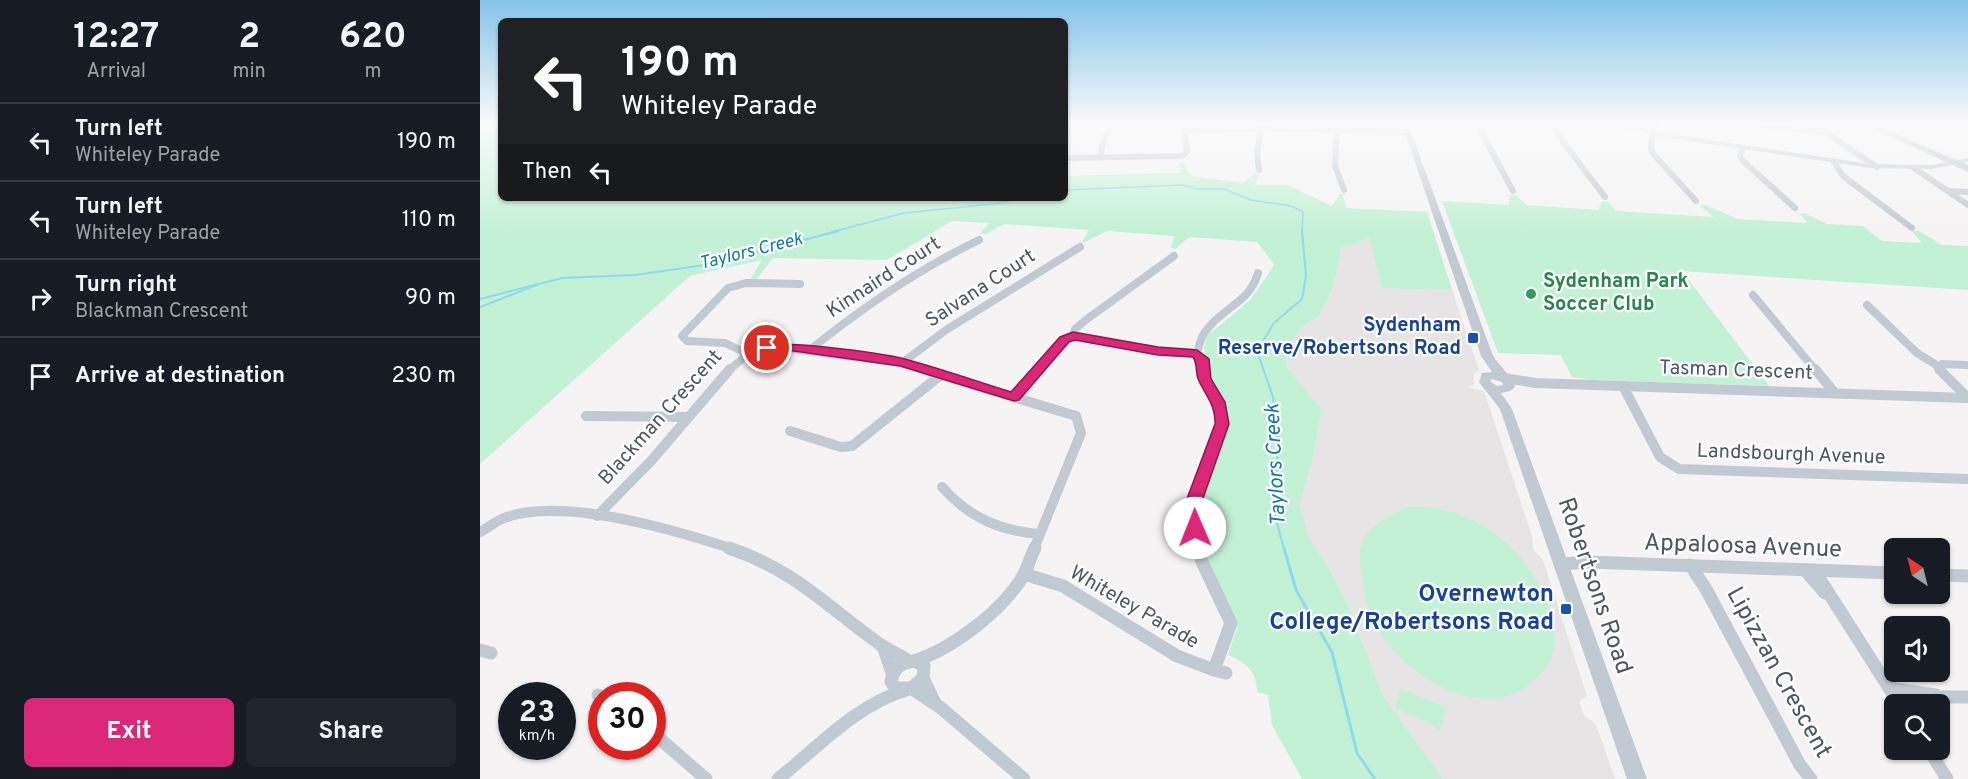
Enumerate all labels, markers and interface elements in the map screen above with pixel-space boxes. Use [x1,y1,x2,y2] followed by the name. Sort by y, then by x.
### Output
[73,15,159,61] text: 12:27
[238,15,260,61] text: 2
[339,15,407,61] text: 620
[621,38,739,91] text: 190 m
[522,42,600,120] icon: left
[86,59,146,85] text: Arrival
[233,59,266,85] text: min
[364,59,381,85] text: m
[621,90,817,124] text: Whiteley Parade
[75,116,163,143] text: Turn left
[24,126,57,159] icon: left
[397,129,456,156] text: 190 m
[75,143,220,169] text: Whiteley Parade
[584,156,617,189] icon: left
[522,159,572,186] text: Then
[75,194,163,221] text: Turn left
[24,204,57,237] icon: left
[402,207,456,234] text: 110 m
[75,221,220,247] text: Whiteley Parade
[697,228,806,276] water label: Taylors Creek
[822,231,946,325] street label: Kinnaird Court
[921,244,1041,334] street label: Salvana Court
[1543,269,1689,318] place label: Sydenham Park Soccer Club
[75,272,177,299] text: Turn right
[24,282,57,315] icon: right
[405,285,456,312] text: 90 m
[1524,287,1538,301] marker: Sydenham Park Soccer Club
[75,299,248,325] text: Blackman Crescent
[1218,313,1461,362] place label: Sydenham Reserve/Robertsons Road
[741,322,792,373] pin
[750,331,783,364] icon: arrive
[1466,331,1480,345] marker: Sydenham Reserve/Robertsons Road
[593,345,729,491] street label: Blackman Crescent
[1659,355,1813,387] street label: Tasman Crescent
[24,360,57,393] icon: arrive
[75,363,285,390] text: Arrive at destination
[392,363,456,390] text: 230 m
[1259,403,1293,527] water label: Taylors Creek
[1696,439,1886,471] street label: Landsbourgh Avenue
[1550,494,1638,678] street label: Robertsons Road
[1163,496,1227,560] position arrow
[1644,529,1842,565] street label: Appaloosa Avenue
[1884,538,1950,604] north arrow
[1884,538,1950,760] map controls
[1065,560,1203,656] street label: Whiteley Parade
[1269,580,1554,638] place label: Overnewton College/Robertsons Road
[1719,582,1837,764] street label: Lipizzan Crescent
[1559,602,1573,616] marker: Overnewton College/Robertsons Road
[1884,616,1950,682] button: sound
[588,682,666,760] speed limit sign: 30
[1884,694,1950,760] button: search
[519,695,555,732] text: 23
[24,698,234,767] button: Exit
[246,698,456,767] button: Share
[519,727,555,746] text: km/h

